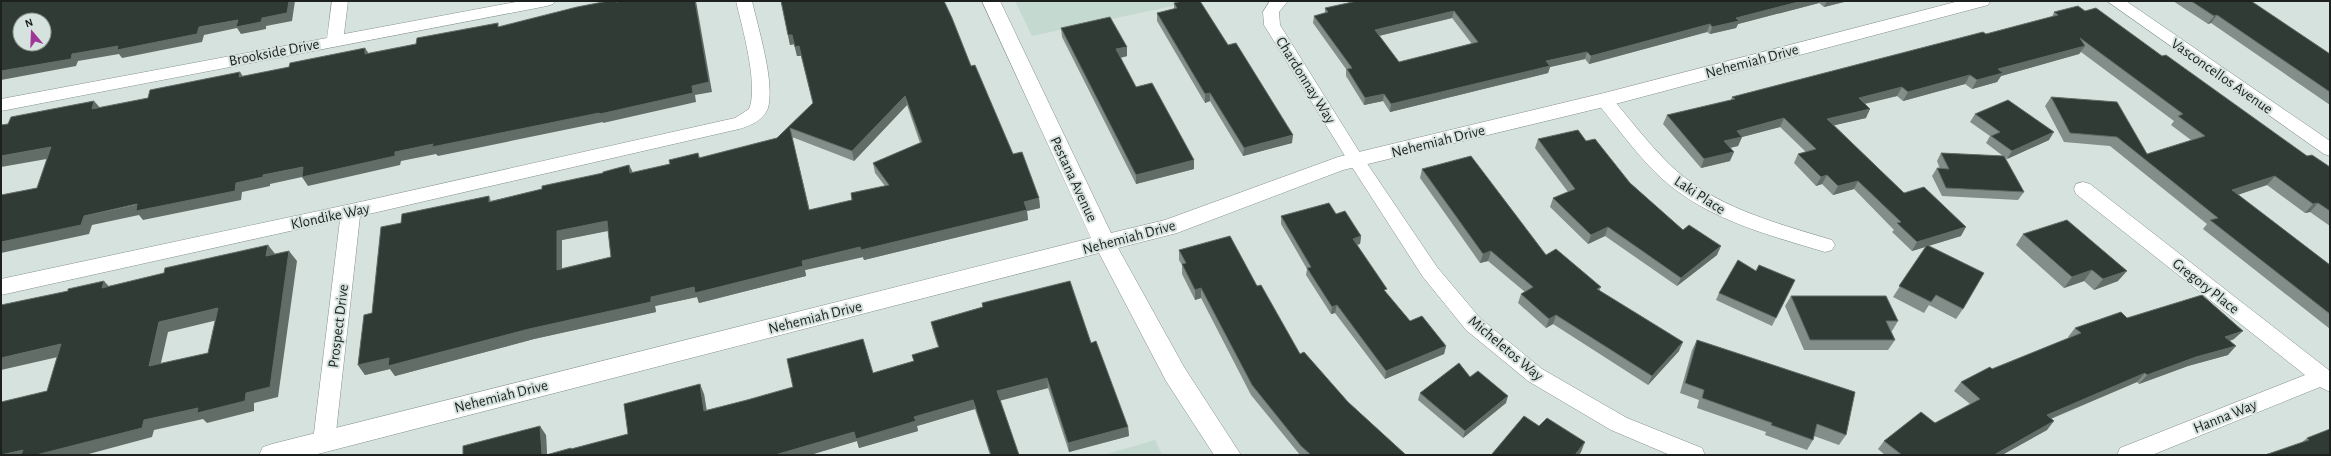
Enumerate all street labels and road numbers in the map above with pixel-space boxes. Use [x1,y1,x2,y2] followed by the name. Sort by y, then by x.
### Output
[1273,34,1338,127] street label: Chardonnay Way
[228,36,321,69] street label: Brookside Drive
[2168,36,2275,117] street label: Vasconcellos Avenue
[1704,42,1800,81] street label: Nehemiah Drive
[1390,123,1486,160] street label: Nehemiah Drive
[1047,134,1100,224] street label: Pestana Avenue
[1672,174,1728,217] street label: Laki Place
[289,201,371,232] street label: Klondike Way
[1081,218,1177,257] street label: Nehemiah Drive
[2170,256,2242,317] street label: Gregory Place
[326,283,351,369] street label: Prospect Drive
[767,299,863,336] street label: Nehemiah Drive
[1466,313,1546,384] street label: Micheletos Way
[453,378,549,415] street label: Nehemiah Drive
[2191,397,2260,436] street label: Hanna Way

